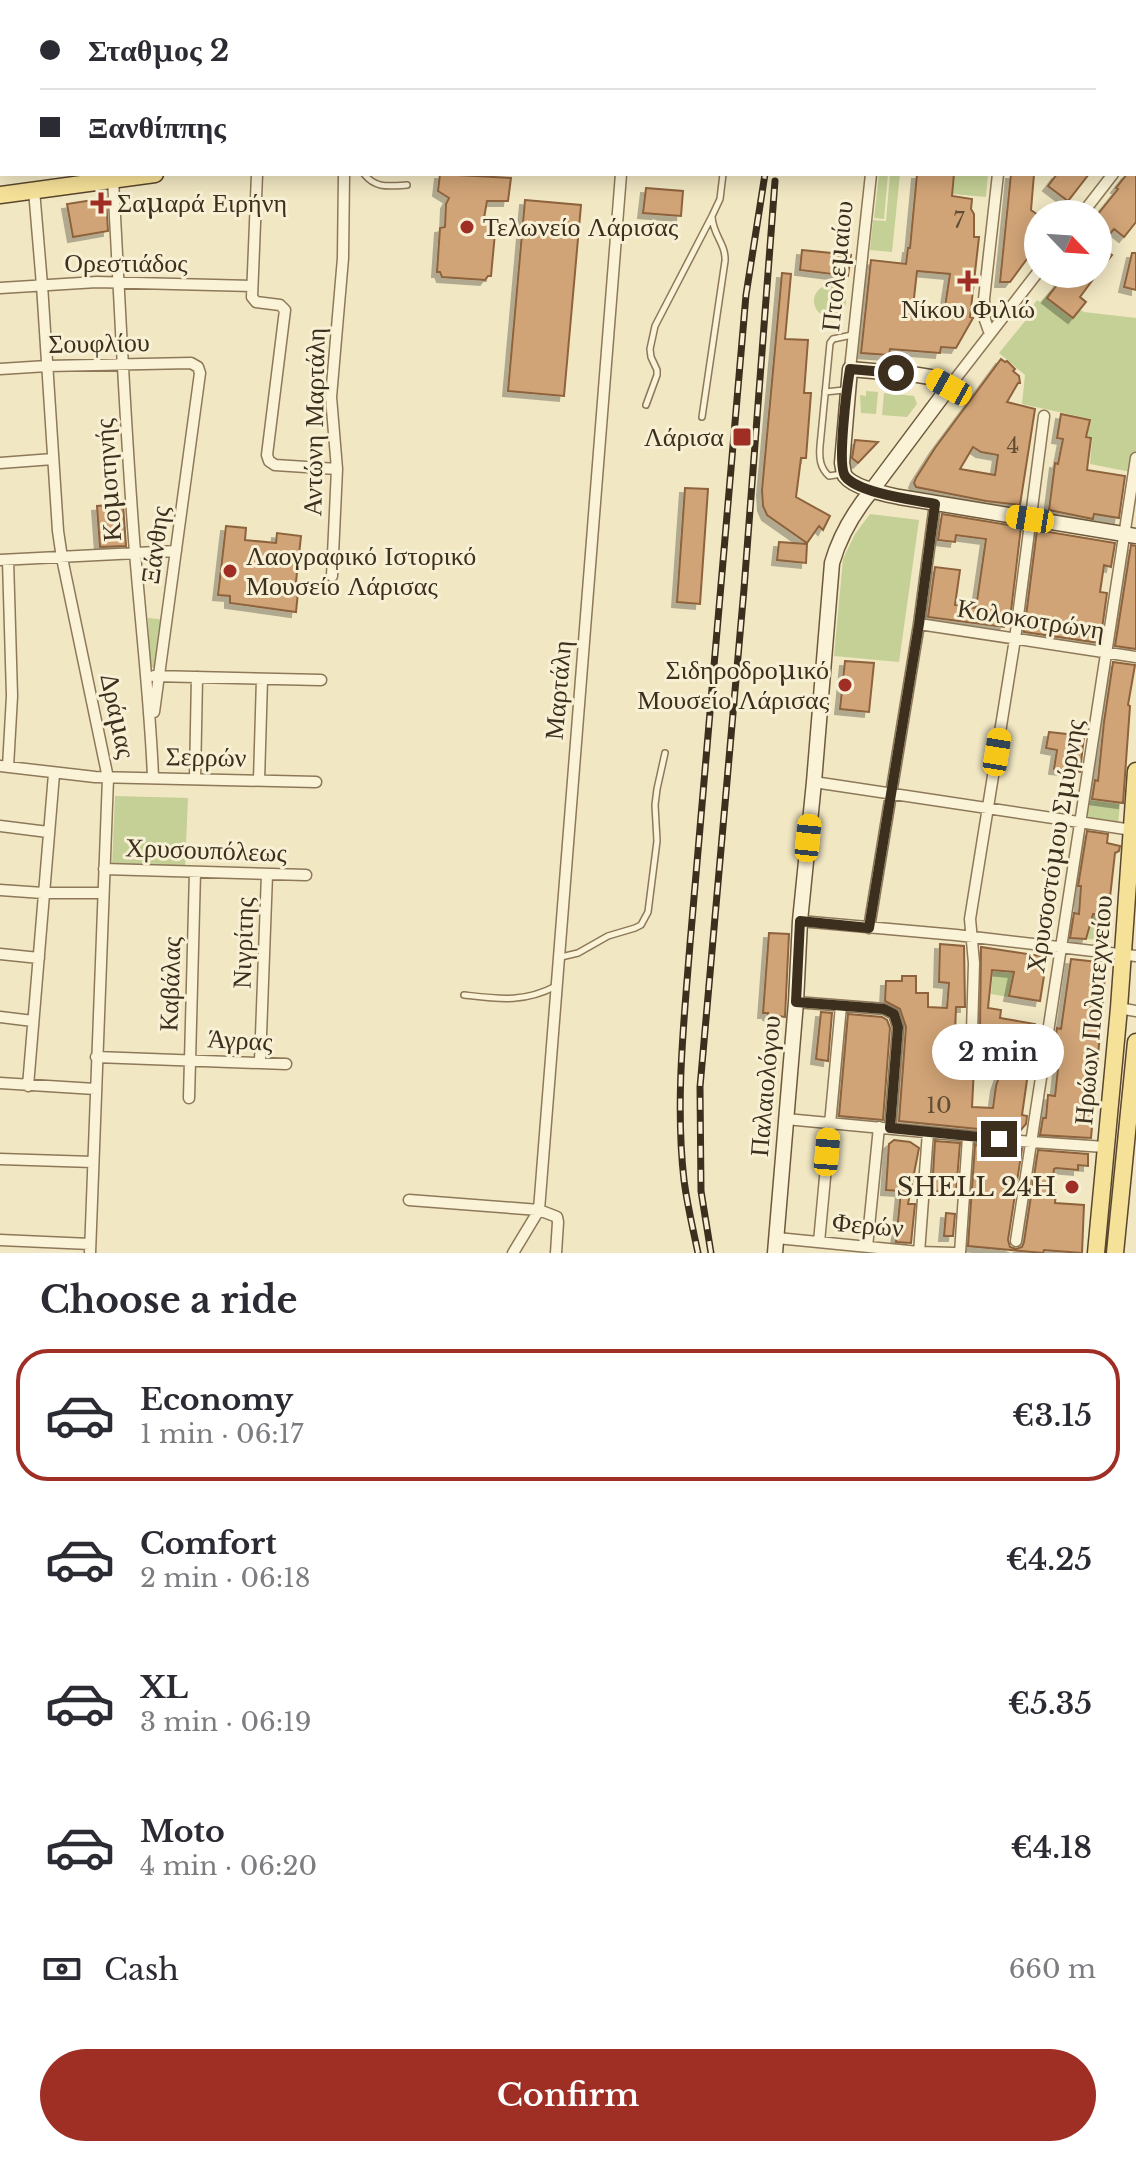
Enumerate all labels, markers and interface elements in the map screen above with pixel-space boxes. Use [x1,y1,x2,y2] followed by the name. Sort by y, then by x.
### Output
[88,32,229,69] text: Σταθμος 2
[88,109,226,146] text: Ξανθίππης
[117,187,287,219] place label: Σαμαρά Ειρήνη
[92,194,110,212] marker: Σαμαρά Ειρήνη
[814,199,860,333] street label: Πτολεμαίου
[1024,200,1112,288] north arrow
[1024,200,1112,288] map controls
[953,207,965,234] house number: 7
[483,211,679,243] place label: Τελωνείο Λάρισας
[458,218,476,236] marker: Τελωνείο Λάρισας
[64,247,188,279] street label: Ορεστιάδος
[959,272,977,290] marker: Νίκου Φιλιώ
[901,293,1035,325] place label: Νίκου Φιλιώ
[48,326,150,360] street label: Σουφλίου
[296,327,332,517] street label: Αντώνη Μαρτάλη
[878,355,914,391] route start
[922,365,976,409] car
[88,417,128,543] street label: Κομοτηνής
[644,421,724,453] place label: Λάρισα
[731,426,753,448] marker: Λάρισα
[1007,432,1019,459] house number: 4
[134,503,176,586] street label: Ξάνθης
[1004,503,1056,535] car
[246,540,476,602] place label: Λαογραφικό Ιστορικό Μουσείο Λάρισας
[221,562,239,580] marker: Λαογραφικό Ιστορικό Μουσείο Λάρισας
[955,592,1107,646] street label: Κολοκοτρώνη
[538,639,578,741] street label: Μαρτάλη
[637,654,830,716] place label: Σιδηροδρομικό Μουσείο Λάρισας
[93,671,143,762] street label: Δράμας
[836,676,854,694] marker: Σιδηροδρομικό Μουσείο Λάρισας
[1019,716,1091,975] street label: Χρυσοστόμου Σμύρνης
[981,726,1013,778] car
[165,740,247,774] street label: Σερρών
[794,813,822,863] car
[125,831,288,869] street label: Χρυσουπόλεως
[1067,894,1119,1126] street label: Ηρώων Πολυτεχνείου
[225,896,261,989] street label: Νιγρίτης
[152,935,188,1032] street label: Καβάλας
[743,1014,787,1158] street label: Παλαιολόγου
[207,1022,274,1058] street label: Άγρας
[933,1023,1065,1079] callout: 2 min
[958,1036,1038,1068] text: 2 min
[926,1092,952,1119] house number: 10
[981,1121,1017,1157] route end
[813,1127,841,1177] car
[897,1171,1056,1203] place label: SHELL 24H
[1063,1178,1081,1196] marker: SHELL 24H
[831,1206,905,1244] street label: Φερών
[40,1278,297,1323] text: Choose a ride
[44,1379,116,1451] icon: car
[140,1381,293,1418] text: Economy
[1012,1397,1092,1434] text: €3.15
[140,1418,303,1450] text: 1 min · 06:17
[44,1523,116,1595] icon: car
[140,1525,277,1562] text: Comfort
[1006,1541,1092,1578] text: €4.25
[140,1562,311,1594] text: 2 min · 06:18
[44,1667,116,1739] icon: car
[140,1669,188,1706] text: XL
[1008,1685,1092,1722] text: €5.35
[140,1706,312,1738] text: 3 min · 06:19
[44,1811,116,1883] icon: car
[140,1813,225,1850] text: Moto
[1011,1829,1092,1866] text: €4.18
[140,1850,317,1882] text: 4 min · 06:20
[40,1947,84,1991] icon: cash
[104,1951,179,1988] text: Cash
[1009,1953,1096,1985] text: 660 m
[40,2049,1096,2141] button: Confirm

